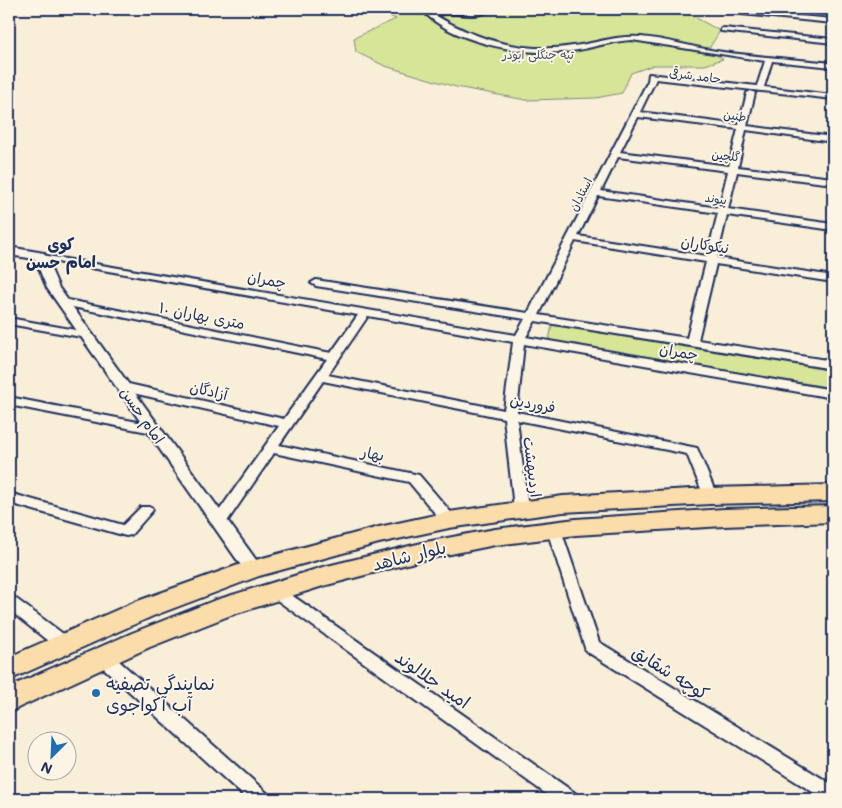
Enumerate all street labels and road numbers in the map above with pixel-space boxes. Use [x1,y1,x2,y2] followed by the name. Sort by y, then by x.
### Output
[668,64,722,86] street label: حامد شرقی
[723,106,747,124] street label: طنین
[711,145,741,165] street label: گلچین
[565,174,595,214] street label: استادان
[704,189,728,208] street label: پیوند
[679,230,731,258] street label: نیکوکاران
[246,266,288,293] street label: چمران
[157,297,247,333] street label: ۱۰ متری بهاران
[658,338,700,365] street label: چمران
[188,376,231,404] street label: آزادگان
[115,383,170,448] street label: امام حسن
[509,389,557,417] street label: فروردین
[519,436,547,498] street label: اردیبهشت
[359,441,386,465] street label: بهار
[369,534,449,576] street label: بلوار شاهد
[627,639,714,706] street label: کوچه شقایق
[391,644,475,714] street label: امید جلالوند

